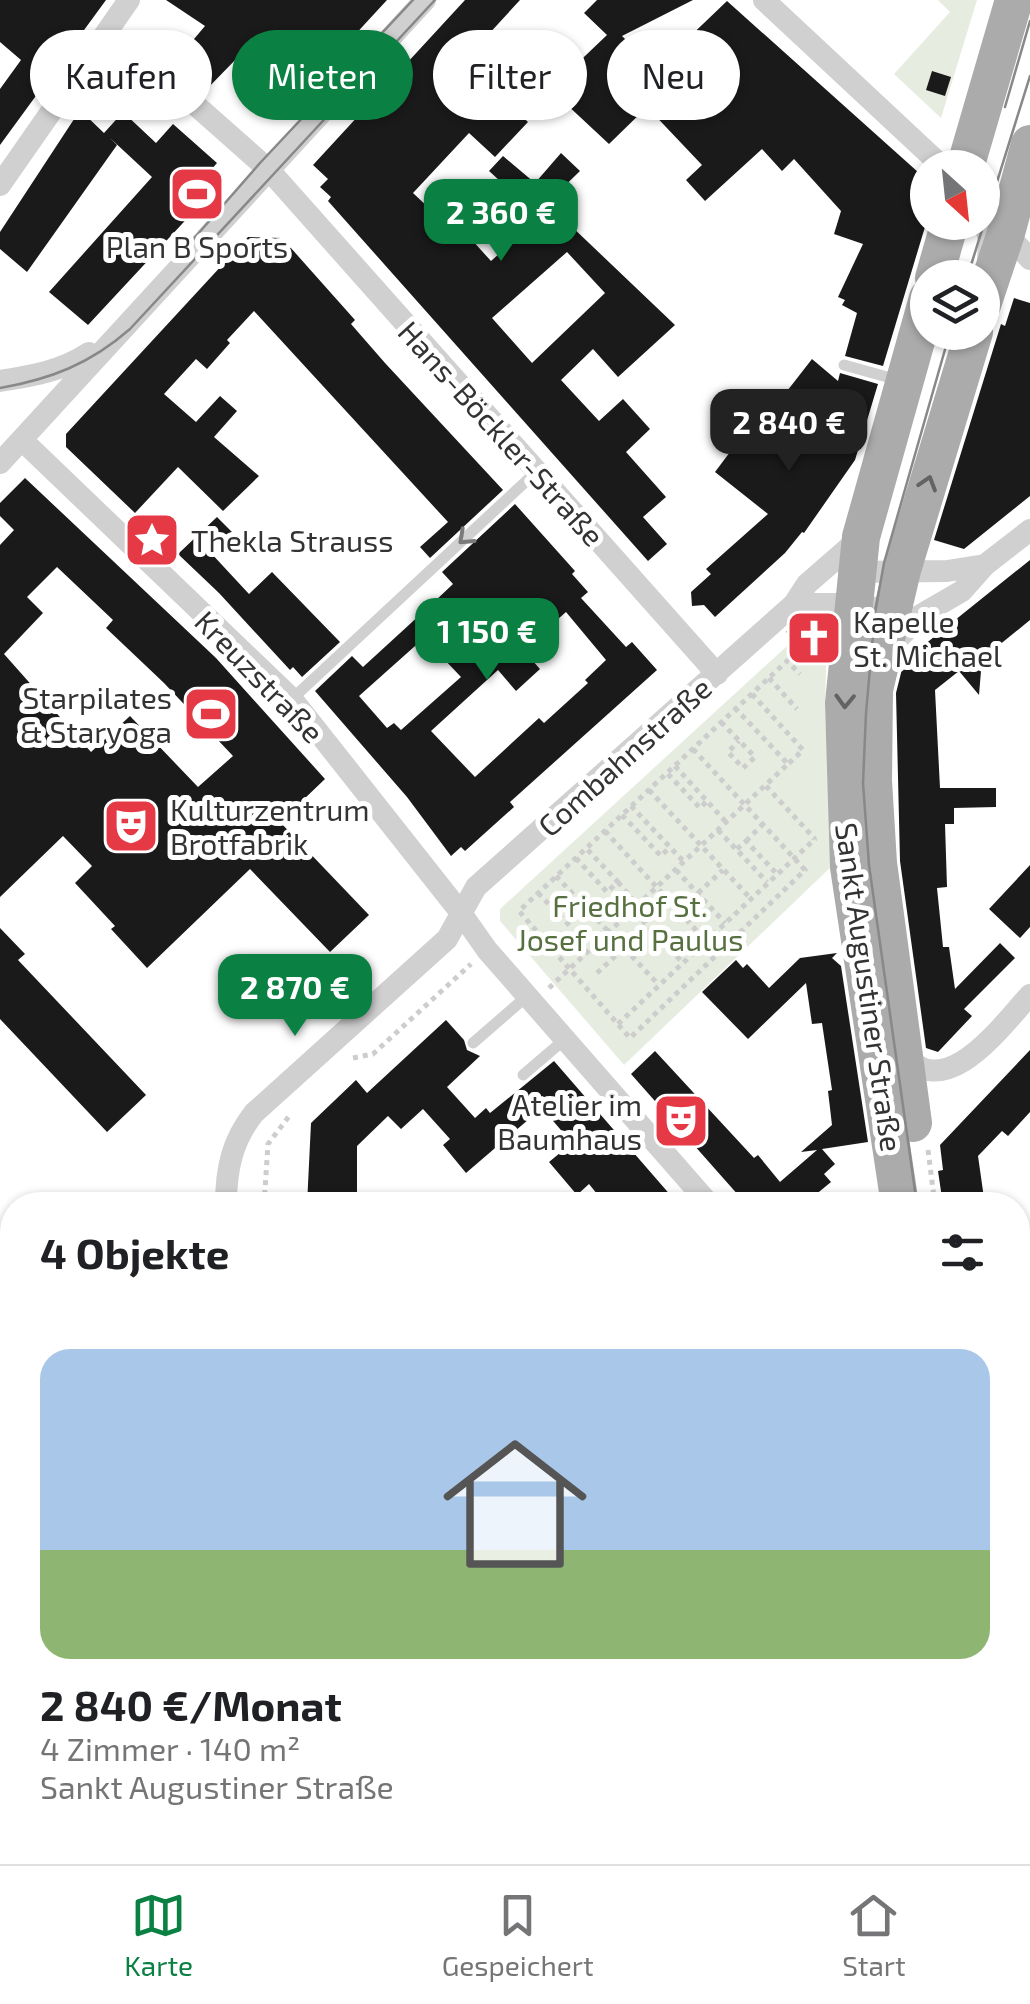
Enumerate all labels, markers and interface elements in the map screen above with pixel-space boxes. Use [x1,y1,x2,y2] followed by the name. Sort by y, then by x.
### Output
[30,30,212,120] chip: Kaufen
[232,30,413,120] chip: Mieten
[433,30,587,120] chip: Filter
[607,30,740,120] chip: Neu
[910,150,1000,240] north arrow
[910,150,1000,350] map controls
[167,164,227,224] sports icon: Plan B Sports
[409,179,593,264] pin: 2 360 €
[446,192,556,230] text: 2 360 €
[106,228,288,264] place label: Plan B Sports
[910,260,1000,350] button: layers
[392,313,612,553] street label: Hans-Böckler-Straße
[697,389,881,474] pin: 2 840 €
[732,402,846,440] text: 2 840 €
[917,475,937,492] one-way arrow
[122,510,182,570] place icon: Thekla Strauss
[191,522,393,558] place label: Thekla Strauss
[458,526,477,544] one-way arrow
[395,598,579,683] pin: 1 150 €
[188,603,332,749] street label: Kreuzstraße
[853,603,1002,673] place label: Kapelle St. Michael
[784,608,844,668] church icon: Kapelle St. Michael
[437,611,537,649] text: 1 150 €
[530,669,718,843] street label: Combahnstraße
[20,679,172,749] place label: Starpilates & Staryoga
[181,684,241,744] sports icon: Starpilates & Staryoga
[835,693,856,709] one-way arrow
[170,791,370,861] place label: Kulturzentrum Brotfabrik
[101,796,161,856] theatre icon: Kulturzentrum Brotfabrik
[829,820,911,1154] street label: Sankt Augustiner Straße
[517,887,743,957] park label: Friedhof St. Josef und Paulus
[203,954,387,1039] pin: 2 870 €
[240,967,350,1005] text: 2 870 €
[497,1086,642,1156] place label: Atelier im Baumhaus
[651,1091,711,1151] theatre icon: Atelier im Baumhaus
[935,1225,990,1280] icon: filters
[40,1227,229,1277] text: 4 Objekte
[425,1414,605,1594] icon: home
[40,1679,342,1729] text: 2 840 €/Monat
[40,1729,300,1767] text: 4 Zimmer · 140 m²
[40,1767,394,1805] text: Sankt Augustiner Straße
[124,1888,193,1982] tab: Karte
[442,1888,594,1982] tab: Gespeichert
[842,1888,906,1982] tab: Start

